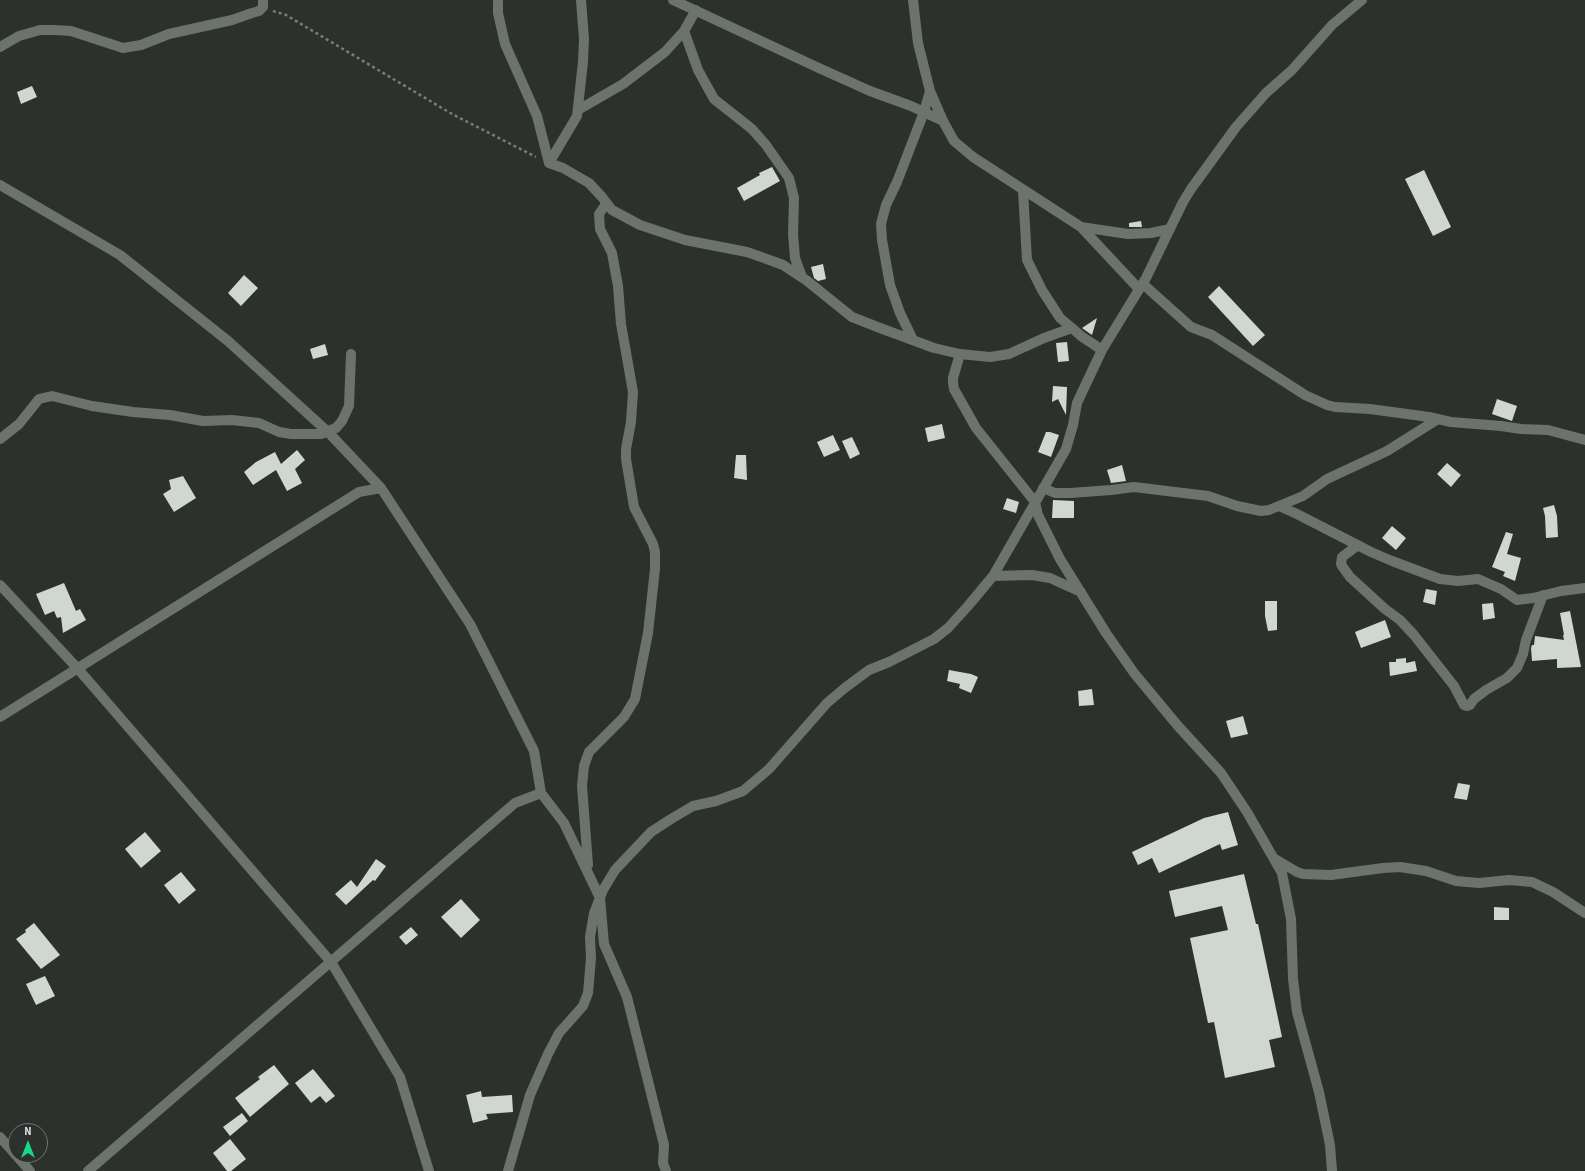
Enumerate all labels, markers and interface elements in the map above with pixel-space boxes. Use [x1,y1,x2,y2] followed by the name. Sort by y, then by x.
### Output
[8,1123,48,1163] north arrow
[24,1124,32,1139] text: N

